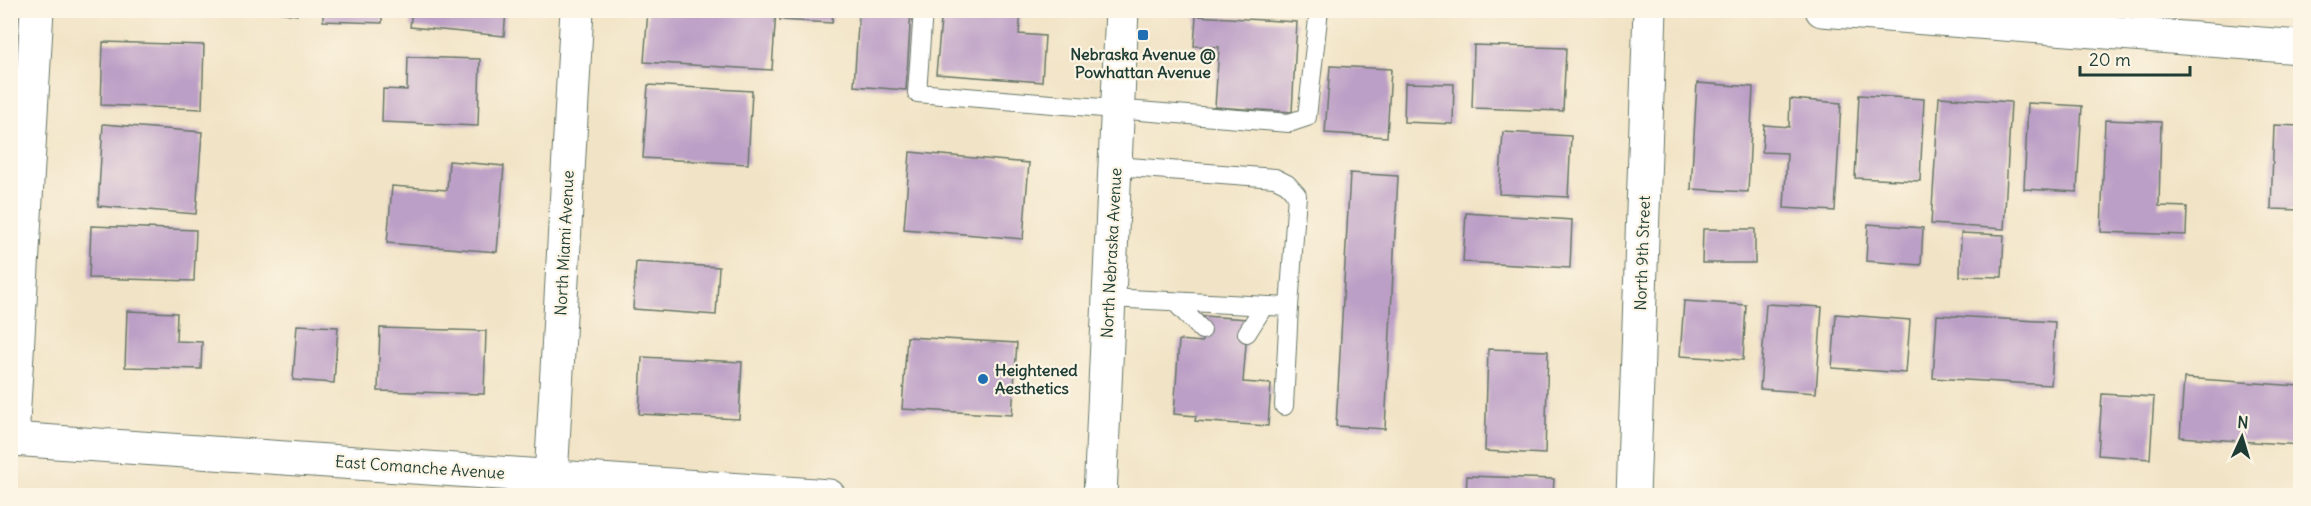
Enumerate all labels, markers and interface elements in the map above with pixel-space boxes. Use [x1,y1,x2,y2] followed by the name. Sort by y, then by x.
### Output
[1136,28,1150,42] marker: Nebraska Avenue @ Powhattan Avenue
[2080,39,2190,77] scale bar
[1070,44,1216,82] place label: Nebraska Avenue @ Powhattan Avenue
[2089,48,2131,71] text: 20 m
[1097,167,1125,339] street label: North Nebraska Avenue
[550,170,578,316] street label: North Miami Avenue
[1630,194,1654,311] street label: North 9th Street
[995,360,1078,398] place label: Heightened Aesthetics
[976,372,990,386] marker: Heightened Aesthetics
[2212,407,2272,467] north arrow
[2237,412,2249,432] text: N
[334,451,506,483] street label: East Comanche Avenue

